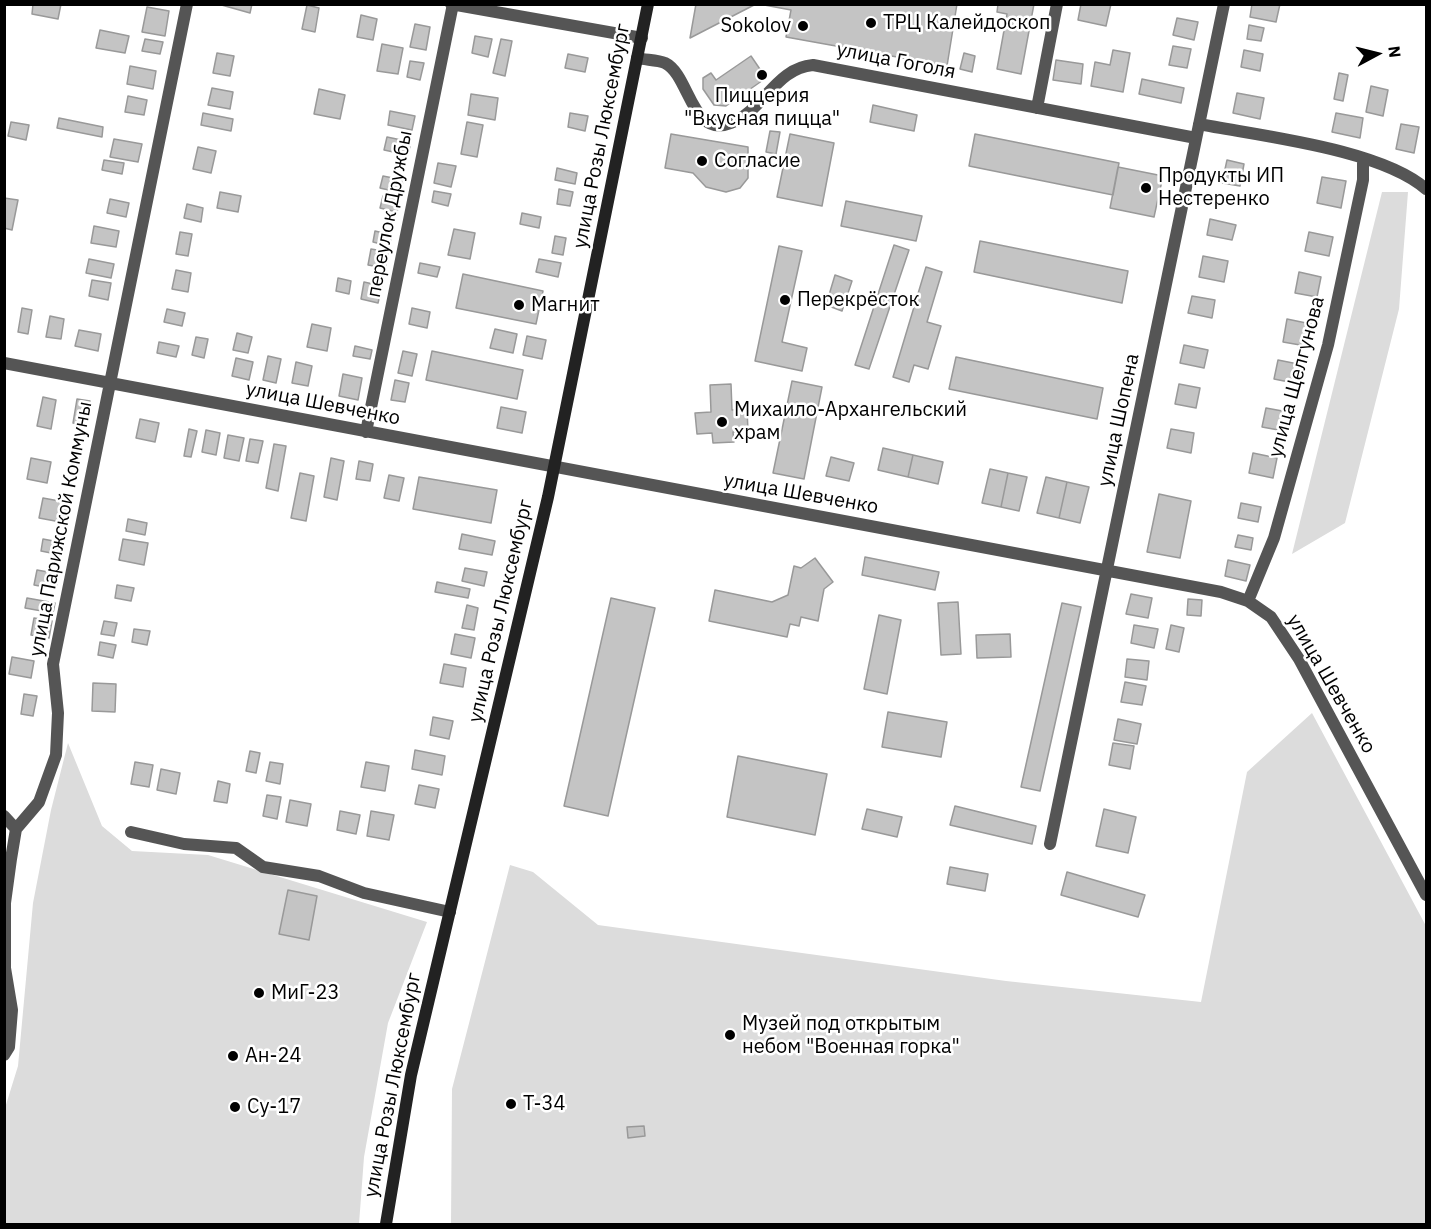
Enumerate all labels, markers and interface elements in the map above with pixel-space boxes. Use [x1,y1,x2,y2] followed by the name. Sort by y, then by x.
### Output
[883,11,1050,35] place label: ТРЦ Калейдоскоп
[720,14,791,38] place label: Sokolov
[864,16,878,30] marker: ТРЦ Калейдоскоп
[796,19,810,33] marker: Sokolov
[568,22,636,250] street label: улица Розы Люксембург
[1347,24,1407,84] north arrow
[834,38,958,84] street label: улица Гоголя
[1384,45,1405,59] text: N
[755,68,769,82] marker: Пиццерия "Вкусная пицца"
[684,84,840,131] place label: Пиццерия "Вкусная пицца"
[362,128,418,300] street label: переулок Дружбы
[714,149,800,173] place label: Согласие
[695,154,709,168] marker: Согласие
[1158,164,1284,211] place label: Продукты ИП Нестеренко
[1139,181,1153,195] marker: Продукты ИП Нестеренко
[797,288,920,312] place label: Перекрёсток
[531,293,600,317] place label: Магнит
[778,293,792,307] marker: Перекрёсток
[1264,294,1330,460] street label: улица Щелгунова
[512,298,526,312] marker: Магнит
[1093,351,1145,489] street label: улица Шопена
[244,377,402,431] street label: улица Шевченко
[734,398,967,445] place label: Михаило-Архангельский храм
[24,399,98,659] street label: улица Парижской Коммуны
[715,415,729,429] marker: Михаило-Архангельский храм
[722,469,880,519] street label: улица Шевченко
[464,497,538,725] street label: улица Розы Люксембург
[1281,610,1381,758] street label: улица Шевченко
[359,971,427,1199] street label: улица Розы Люксембург
[271,981,340,1005] place label: МиГ-23
[252,986,266,1000] marker: МиГ-23
[742,1012,960,1059] place label: Музей под открытым небом "Военная горка"
[723,1028,737,1042] marker: Музей под открытым небом "Военная горка"
[245,1044,302,1068] place label: Ан-24
[226,1049,240,1063] marker: Ан-24
[523,1092,565,1116] place label: Т-34
[247,1095,301,1119] place label: Су-17
[504,1097,518,1111] marker: Т-34
[228,1100,242,1114] marker: Су-17

